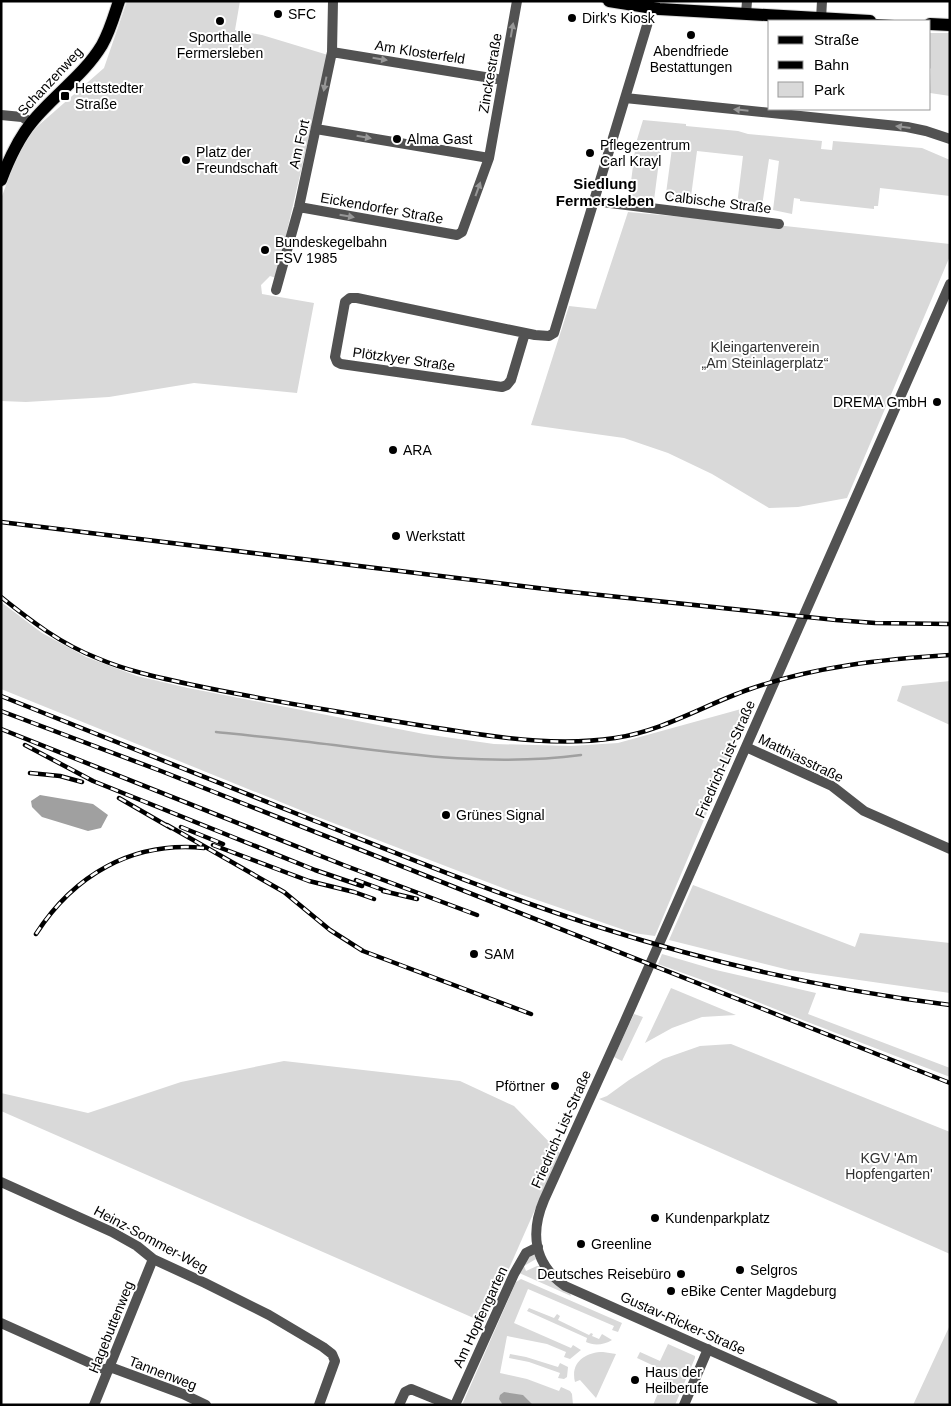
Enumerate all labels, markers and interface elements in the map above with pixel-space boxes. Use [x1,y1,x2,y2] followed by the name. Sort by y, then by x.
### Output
[288,6,316,22] place label: SFC
[272,8,284,20] marker: SFC
[582,10,656,26] place label: Dirk's Kiosk
[566,12,578,24] marker: Dirk's Kiosk
[214,15,226,27] marker: Sporthalle Fermersleben
[768,20,931,110] legend
[508,22,516,38] one-way arrow
[177,29,263,61] place label: Sporthalle Fermersleben
[685,29,697,41] marker: Abendfriede Bestattungen
[814,31,859,48] text: Straße
[475,32,505,114] street label: Zinckestraße
[374,37,466,67] street label: Am Klosterfeld
[14,43,86,119] street label: Schanzenweg
[650,43,732,75] place label: Abendfriede Bestattungen
[373,56,389,64] one-way arrow
[814,56,849,73] text: Bahn
[321,77,329,93] one-way arrow
[75,80,144,112] place label: Hettstedter Straße
[814,81,845,98] text: Park
[59,90,71,102] marker: Hettstedter Straße
[733,106,749,114] one-way arrow
[286,118,312,170] street label: Am Fort
[894,123,910,131] one-way arrow
[407,131,472,147] place label: Alma Gast
[391,133,403,145] marker: Alma Gast
[357,134,373,142] one-way arrow
[600,137,690,169] place label: Pflegezentrum Carl Krayl
[196,144,278,176] place label: Platz der Freundschaft
[584,147,596,159] marker: Pflegezentrum Carl Krayl
[180,154,192,166] marker: Platz der Freundschaft
[556,175,654,209] district label: Siedlung Fermersleben
[474,181,482,196] one-way arrow
[664,188,772,217] street label: Calbische Straße
[319,189,445,227] street label: Eickendorfer Straße
[339,212,355,220] one-way arrow
[275,234,387,266] place label: Bundeskegelbahn FSV 1985
[259,244,271,256] marker: Bundeskegelbahn FSV 1985
[702,339,829,371] park label: Kleingartenverein „Am Steinlagerplatz“
[352,344,457,374] street label: Plötzkyer Straße
[833,394,927,410] place label: DREMA GmbH
[931,396,943,408] marker: DREMA GmbH
[403,442,432,458] place label: ARA
[387,444,399,456] marker: ARA
[406,528,465,544] place label: Werkstatt
[390,530,402,542] marker: Werkstatt
[692,697,758,821] street label: Friedrich-List-Straße
[756,731,846,786] street label: Matthiasstraße
[456,807,545,823] place label: Grünes Signal
[440,809,452,821] marker: Grünes Signal
[484,946,514,962] place label: SAM
[468,948,480,960] marker: SAM
[528,1067,594,1191] street label: Friedrich-List-Straße
[495,1078,545,1094] place label: Pförtner
[549,1080,561,1092] marker: Pförtner
[845,1150,933,1182] park label: KGV 'Am Hopfengarten'
[91,1202,211,1276] street label: Heinz-Sommer-Weg
[665,1210,770,1226] place label: Kundenparkplatz
[649,1212,661,1224] marker: Kundenparkplatz
[591,1236,652,1252] place label: Greenline
[575,1238,587,1250] marker: Greenline
[750,1262,797,1278] place label: Selgros
[450,1264,510,1370] street label: Am Hopfengarten
[734,1264,746,1276] marker: Selgros
[537,1266,671,1282] place label: Deutsches Reisebüro
[675,1268,687,1280] marker: Deutsches Reisebüro
[85,1279,137,1375] street label: Hagebuttenweg
[681,1283,837,1299] place label: eBike Center Magdeburg
[665,1285,677,1297] marker: eBike Center Magdeburg
[618,1288,748,1358] street label: Gustav-Ricker-Straße
[127,1353,199,1393] street label: Tannenweg
[645,1364,709,1396] place label: Haus der Heilberufe
[629,1374,641,1386] marker: Haus der Heilberufe

